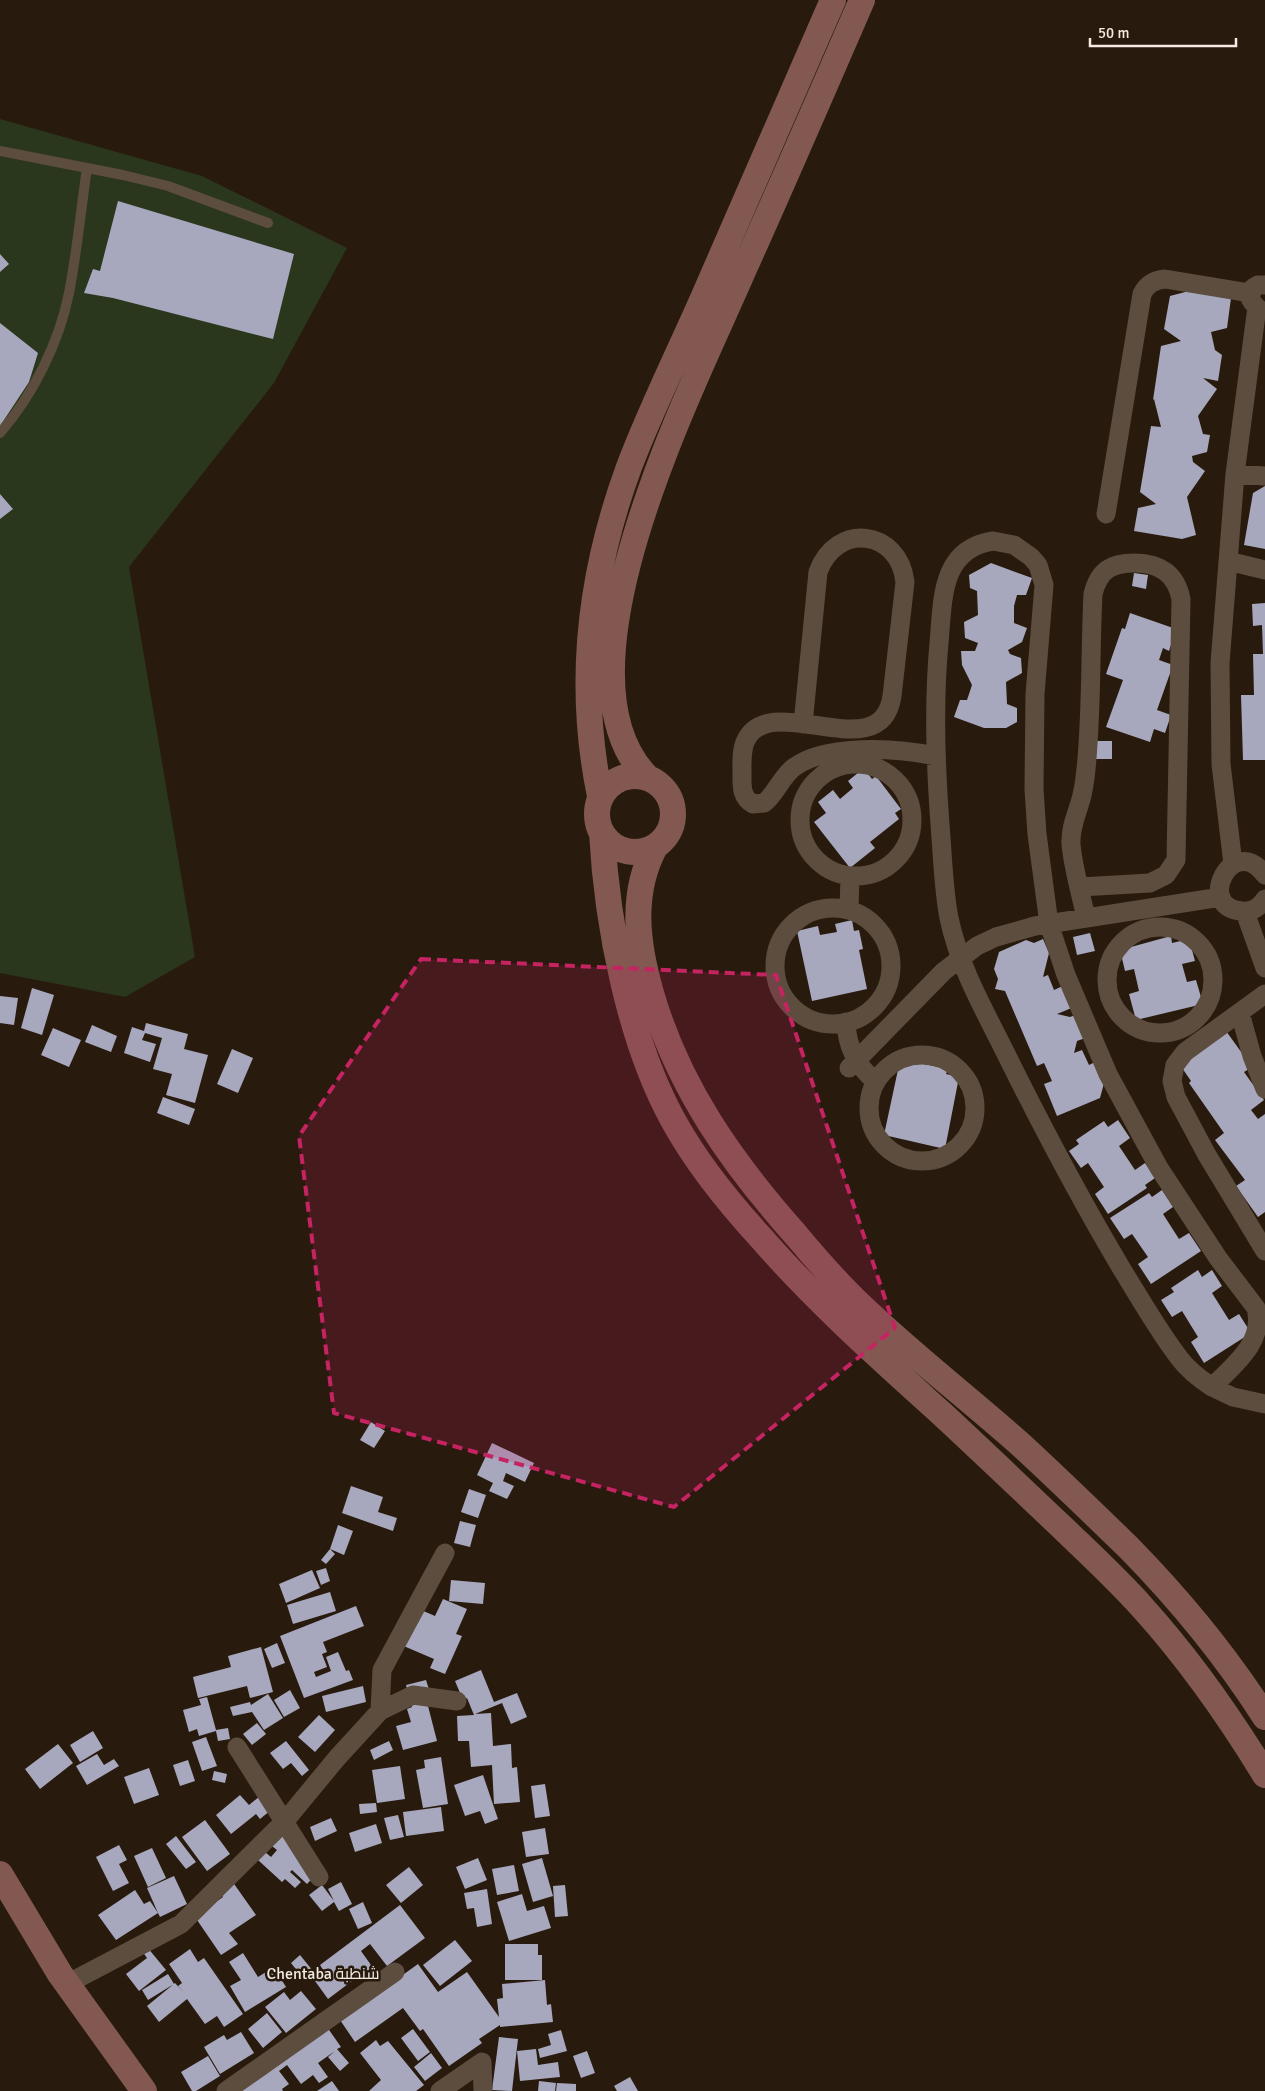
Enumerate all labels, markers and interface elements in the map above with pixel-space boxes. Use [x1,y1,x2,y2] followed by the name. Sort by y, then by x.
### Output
[1090,15,1236,47] scale bar
[1098,24,1129,42] text: 50 m
[267,1964,379,1984] district label: Chentaba شنطبة

